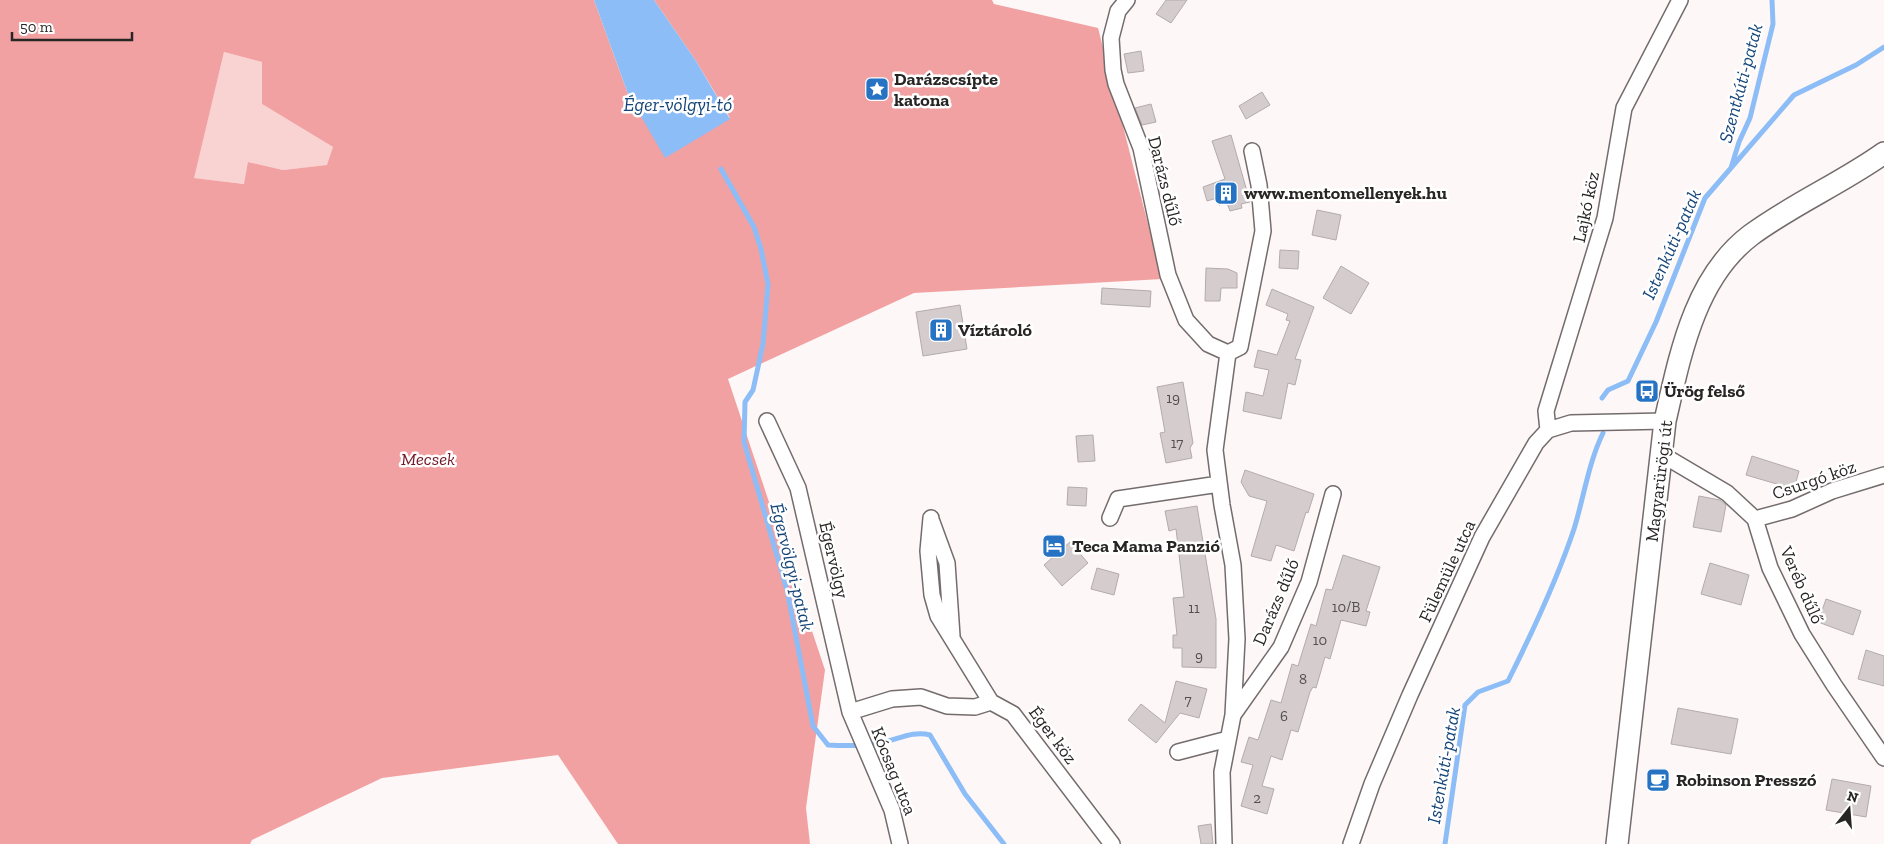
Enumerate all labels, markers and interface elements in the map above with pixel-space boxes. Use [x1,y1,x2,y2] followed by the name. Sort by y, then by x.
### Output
[12,10,132,42] scale bar
[20,18,53,36] text: 50 m
[1713,21,1767,145] water label: Szentkúti-patak
[894,68,998,111] place label: Darázscsípte katona
[864,76,890,102] place icon: Darázscsípte katona
[624,93,732,116] water label: Éger-völgyi-tó
[1143,134,1187,228] street label: Darázs dűlő
[1568,169,1604,245] street label: Lajkó köz
[1213,180,1239,206] building icon: www.mentomellenyek.hu
[1244,182,1447,204] place label: www.mentomellenyek.hu
[1637,186,1706,303] water label: Istenkúti-patak
[928,317,954,343] building icon: Víztároló
[958,319,1033,341] place label: Víztároló
[1634,378,1660,404] bus stop icon: Ürög felső
[1664,380,1746,402] place label: Ürög felső
[1166,389,1180,407] house number: 19
[1641,419,1677,543] street label: Magyarürögi út
[1171,434,1183,452] house number: 17
[401,448,455,470] park label: Mecsek
[1769,455,1859,505] street label: Csurgó köz
[765,501,820,634] water label: Égervölgyi-patak
[1414,516,1480,626] street label: Fülemüle utca
[814,519,854,601] street label: Égervölgy
[1041,533,1067,559] hotel icon: Teca Mama Panzió
[1072,535,1220,557] place label: Teca Mama Panzió
[1775,542,1829,627] street label: Veréb dűlő
[1248,555,1304,649] street label: Darázs dűlő
[1332,598,1360,616] house number: 10/B
[1188,599,1200,617] house number: 11
[1313,631,1327,649] house number: 10
[1195,647,1203,665] house number: 9
[1299,670,1307,688] house number: 8
[1184,691,1192,709] house number: 7
[1024,702,1082,768] street label: Éger köz
[1422,705,1465,825] water label: Istenkúti-patak
[1280,707,1288,725] house number: 6
[866,724,922,819] street label: Kócsag utca
[1645,767,1671,793] cafe icon: Robinson Presszó
[1676,769,1817,791] place label: Robinson Presszó
[1824,784,1874,834] north arrow
[1845,787,1861,807] text: N
[1253,789,1261,807] house number: 2

